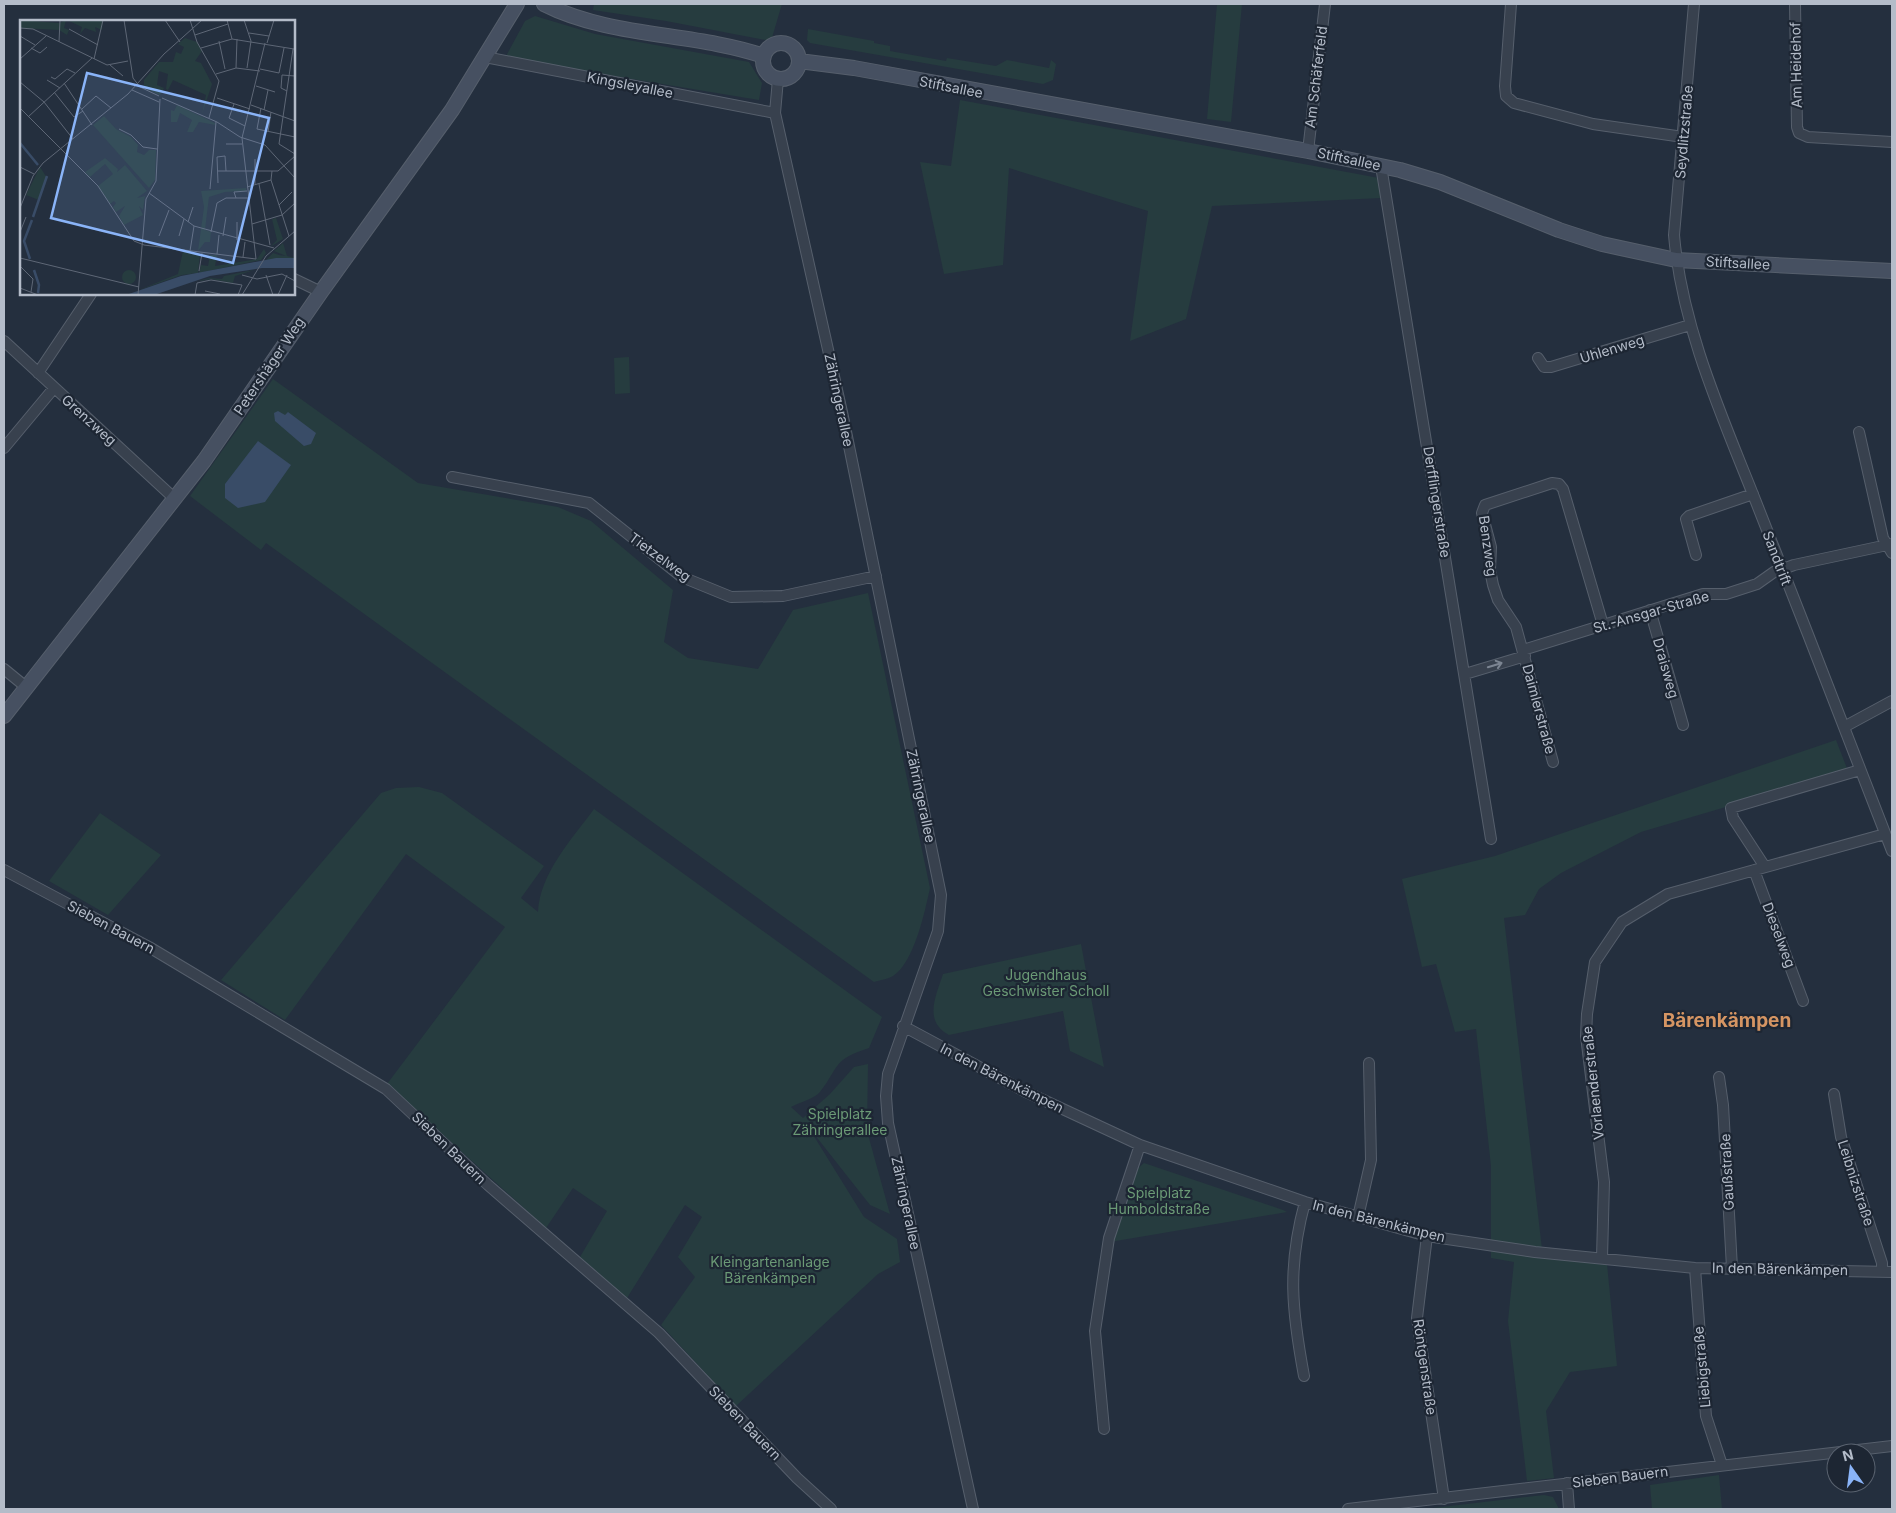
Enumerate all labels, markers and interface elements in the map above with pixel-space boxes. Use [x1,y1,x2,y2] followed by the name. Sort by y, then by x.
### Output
[20,20,295,295] inset map
[1786,22,1805,108] street label: Am Heidehof
[1301,25,1330,129] street label: Am Schäferfeld
[586,68,675,101] street label: Kingsleyallee
[918,72,984,101] street label: Stiftsallee
[1671,84,1696,180] street label: Seydlitzstraße
[1316,143,1382,174] street label: Stiftsallee
[1705,252,1771,273] street label: Stiftsallee
[230,314,308,418] street label: Petershäger Weg
[1578,331,1646,366] street label: Uhlenweg
[821,352,858,448] street label: Zähringerallee
[59,391,120,449] street label: Grenzweg
[1420,445,1455,559] street label: Derfflingerstraße
[1476,514,1501,577] street label: Benzweg
[626,528,694,585] street label: Tietzelweg
[1759,528,1796,588] street label: Sandtrift
[1591,587,1711,636] street label: St.-Ansgar-Straße
[1650,636,1683,700] street label: Draisweg
[1487,660,1503,670] one-way arrow
[1519,662,1560,756] street label: Daimlerstraße
[903,748,940,844] street label: Zähringerallee
[65,896,158,957] street label: Sieben Bauern
[1759,900,1800,970] street label: Dieselweg
[983,966,1109,999] park label: Jugendhaus Geschwister Scholl
[1663,1009,1791,1032] district label: Bärenkämpen
[1578,1025,1607,1141] street label: Vorlaenderstraße
[938,1039,1067,1116] street label: In den Bärenkämpen
[792,1105,888,1138] park label: Spielplatz Zähringerallee
[409,1108,490,1187] street label: Sieben Bauern
[1716,1133,1737,1211] street label: Gaußstraße
[1835,1138,1878,1228] street label: Leibnizstraße
[888,1155,925,1251] street label: Zähringerallee
[1108,1184,1210,1217] park label: Spielplatz Humboldstraße
[1311,1196,1447,1245] street label: In den Bärenkämpen
[710,1253,830,1286] park label: Kleingartenanlage Bärenkämpen
[1712,1259,1848,1278] street label: In den Bärenkämpen
[1410,1318,1441,1416] street label: Röntgenstraße
[1689,1325,1714,1409] street label: Liebigstraße
[706,1382,785,1463] street label: Sieben Bauern
[1826,1443,1876,1493] north arrow
[1841,1445,1855,1464] text: N
[1571,1462,1669,1491] street label: Sieben Bauern

